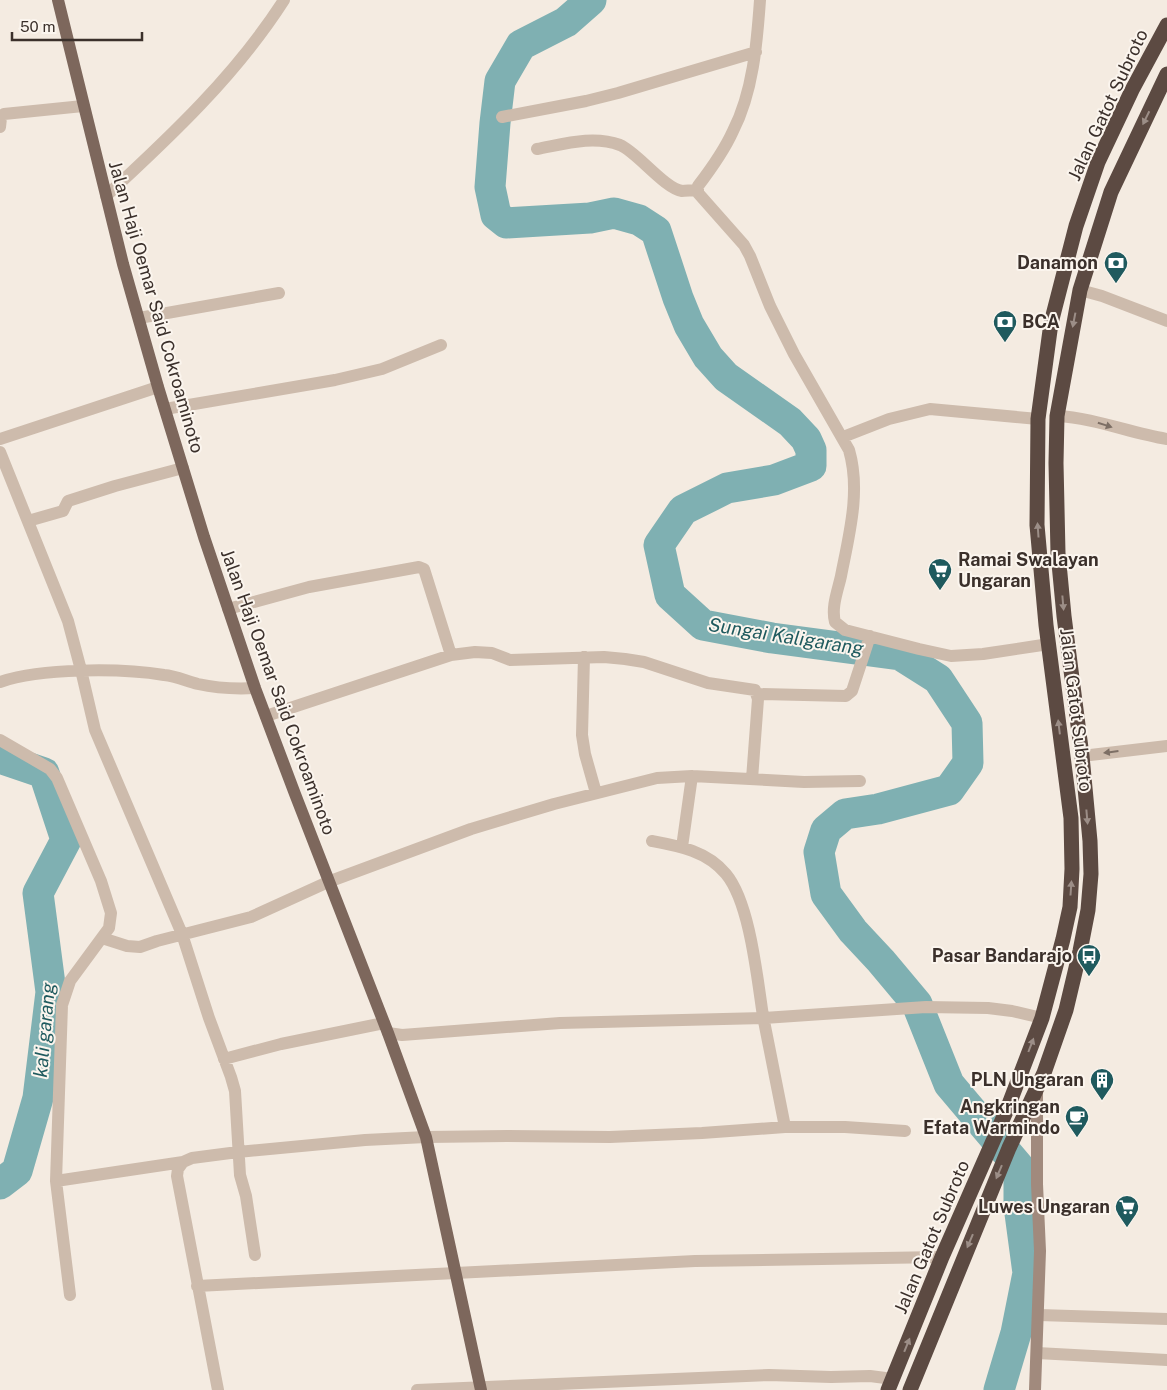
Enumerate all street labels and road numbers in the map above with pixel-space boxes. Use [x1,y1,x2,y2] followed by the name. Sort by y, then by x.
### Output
[1063,26,1152,184] street label: Jalan Gatot Subroto
[105,158,208,455] street label: Jalan Haji Oemar Said Cokroaminoto
[217,546,340,838] street label: Jalan Haji Oemar Said Cokroaminoto
[1056,627,1097,793] street label: Jalan Gatot Subroto
[890,1157,973,1317] street label: Jalan Gatot Subroto

